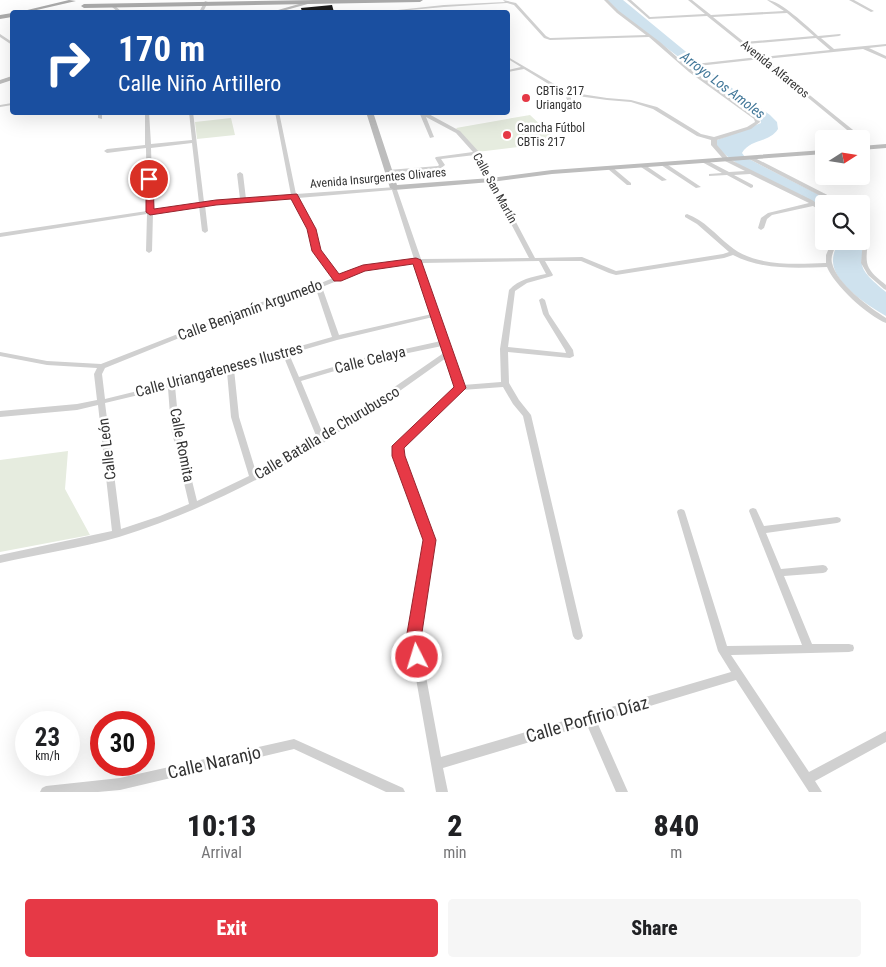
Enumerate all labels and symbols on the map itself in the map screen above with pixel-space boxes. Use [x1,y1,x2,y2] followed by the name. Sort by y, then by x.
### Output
[738,37,812,101] street label: Avenida Alfareros
[677,47,768,122] water label: Arroyo Los Amoles
[536,84,584,112] place label: CBTis 217 Uriangato
[520,92,532,104] marker: CBTis 217 Uriangato
[517,121,585,149] place label: Cancha Fútbol CBTis 217
[501,129,513,141] marker: Cancha Fútbol CBTis 217
[815,130,870,185] north arrow
[470,151,520,226] street label: Calle San Martín
[128,158,170,200] pin
[309,165,447,191] street label: Avenida Insurgentes Olivares
[175,275,325,345] street label: Calle Benjamín Argumedo
[133,339,305,401] street label: Calle Uriangateneses Ilustres
[333,343,407,377] street label: Calle Celaya
[251,382,403,484] street label: Calle Batalla de Churubusco
[166,407,198,483] street label: Calle Romita
[94,417,120,481] street label: Calle León
[390,630,442,682] position arrow
[523,691,651,747] street label: Calle Porfirio Díaz
[90,711,155,776] speed limit sign: 30
[165,741,263,783] street label: Calle Naranjo

